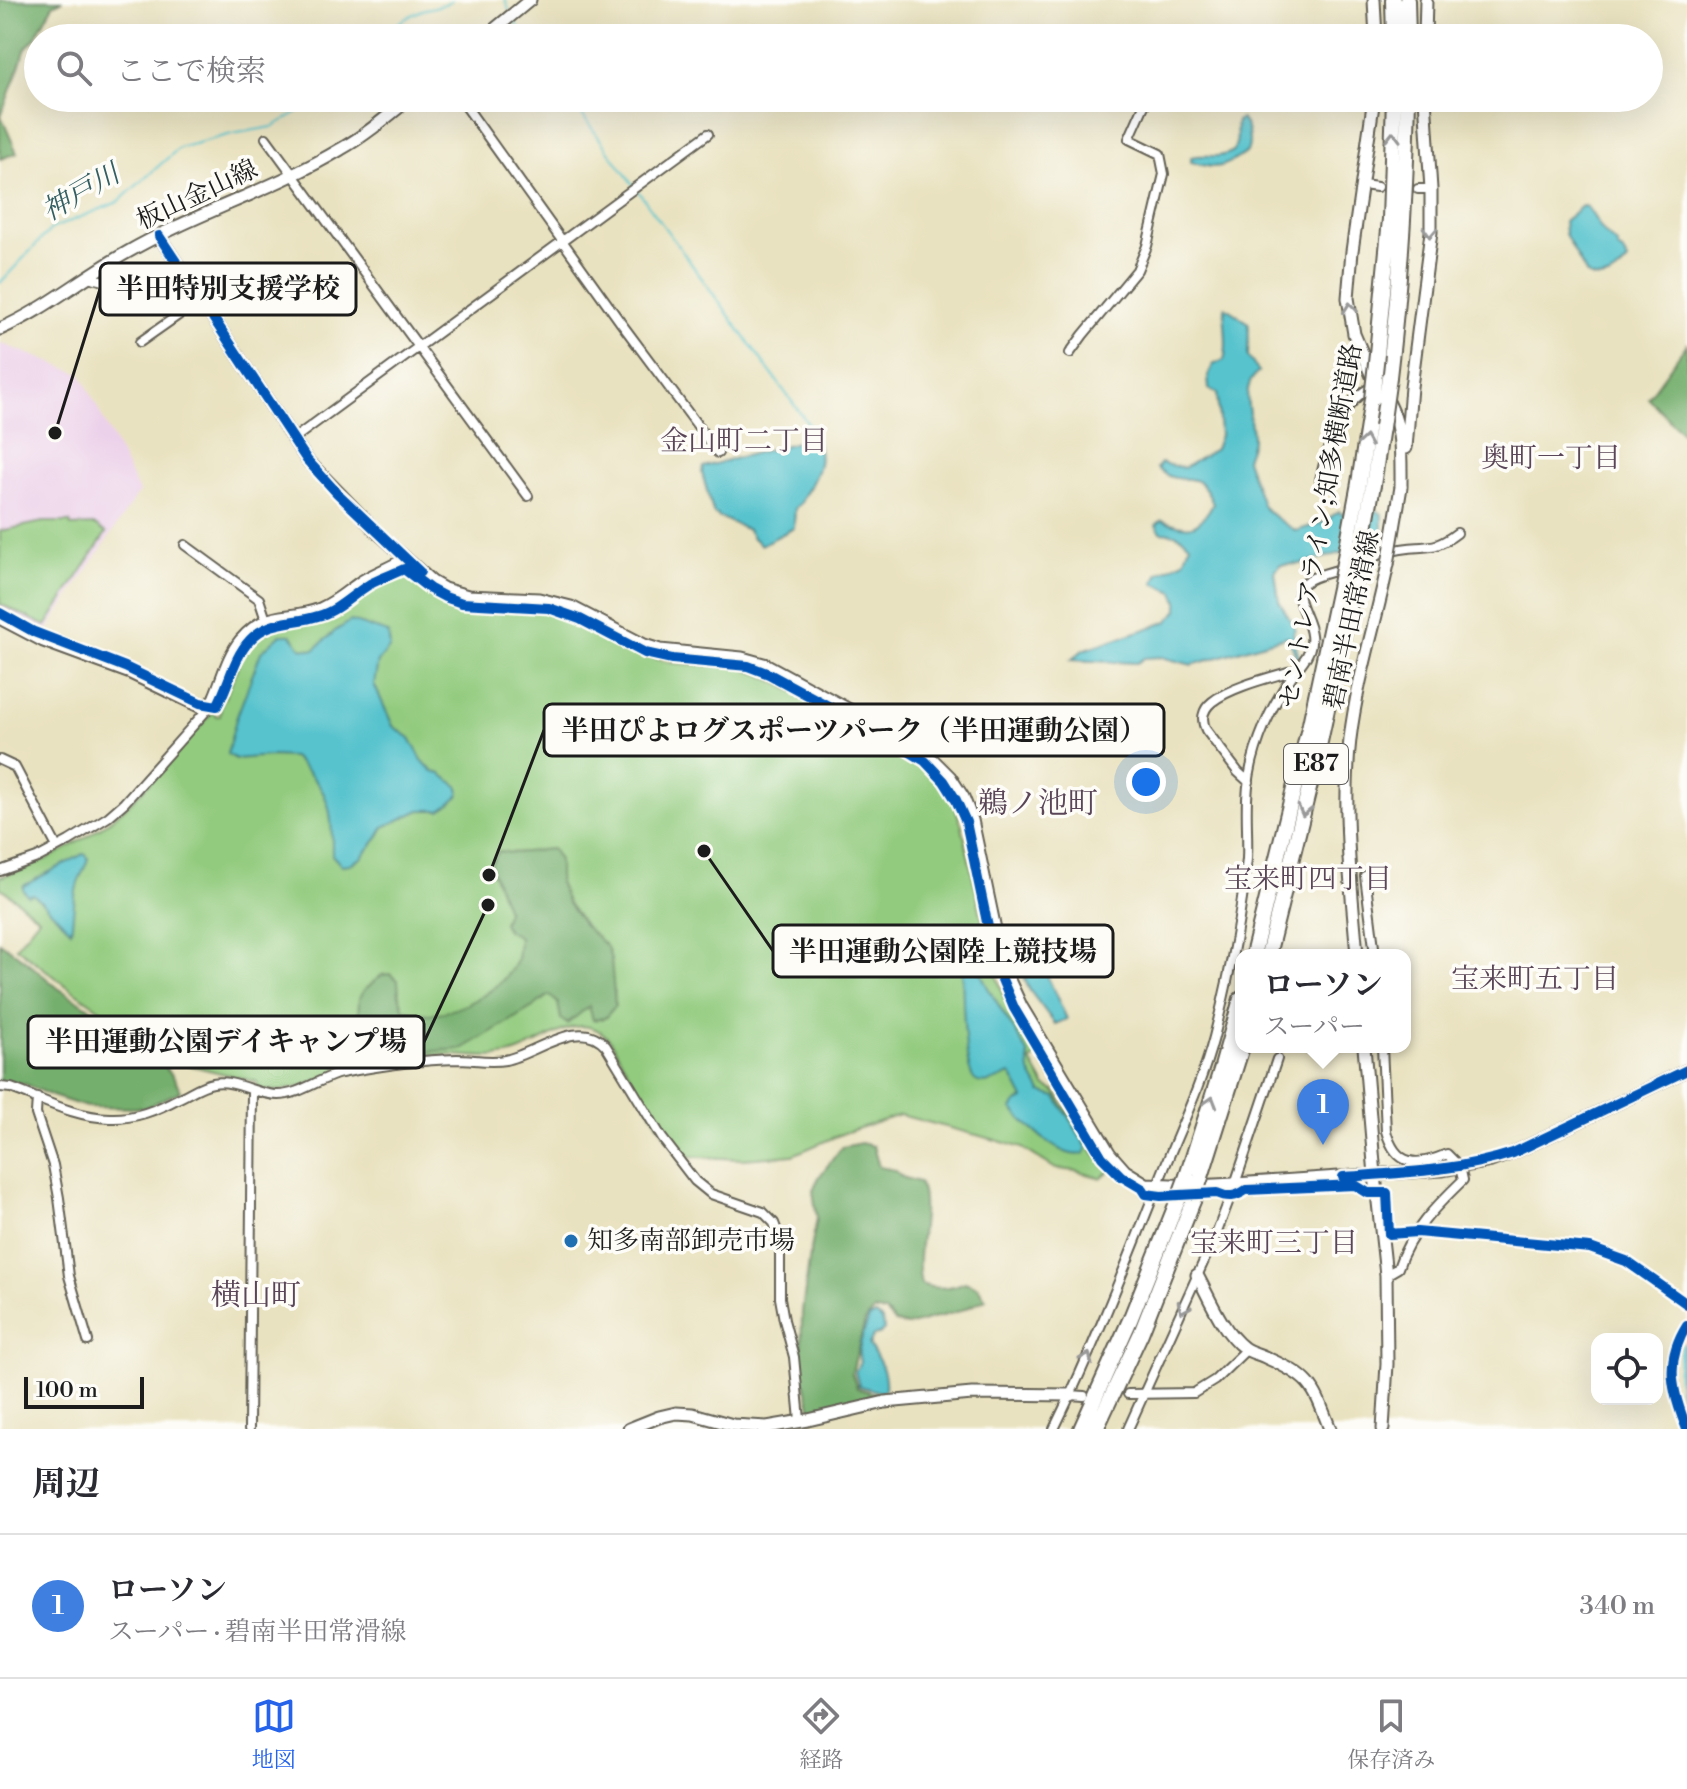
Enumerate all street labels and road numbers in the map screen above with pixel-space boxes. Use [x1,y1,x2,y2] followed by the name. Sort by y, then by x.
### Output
[131,153,263,237] street label: 板山金山線
[1273,341,1369,711] street label: セントレアライン;知多横断道路
[1317,528,1387,712] street label: 碧南半田常滑線
[1284,744,1348,784] road number: E87

